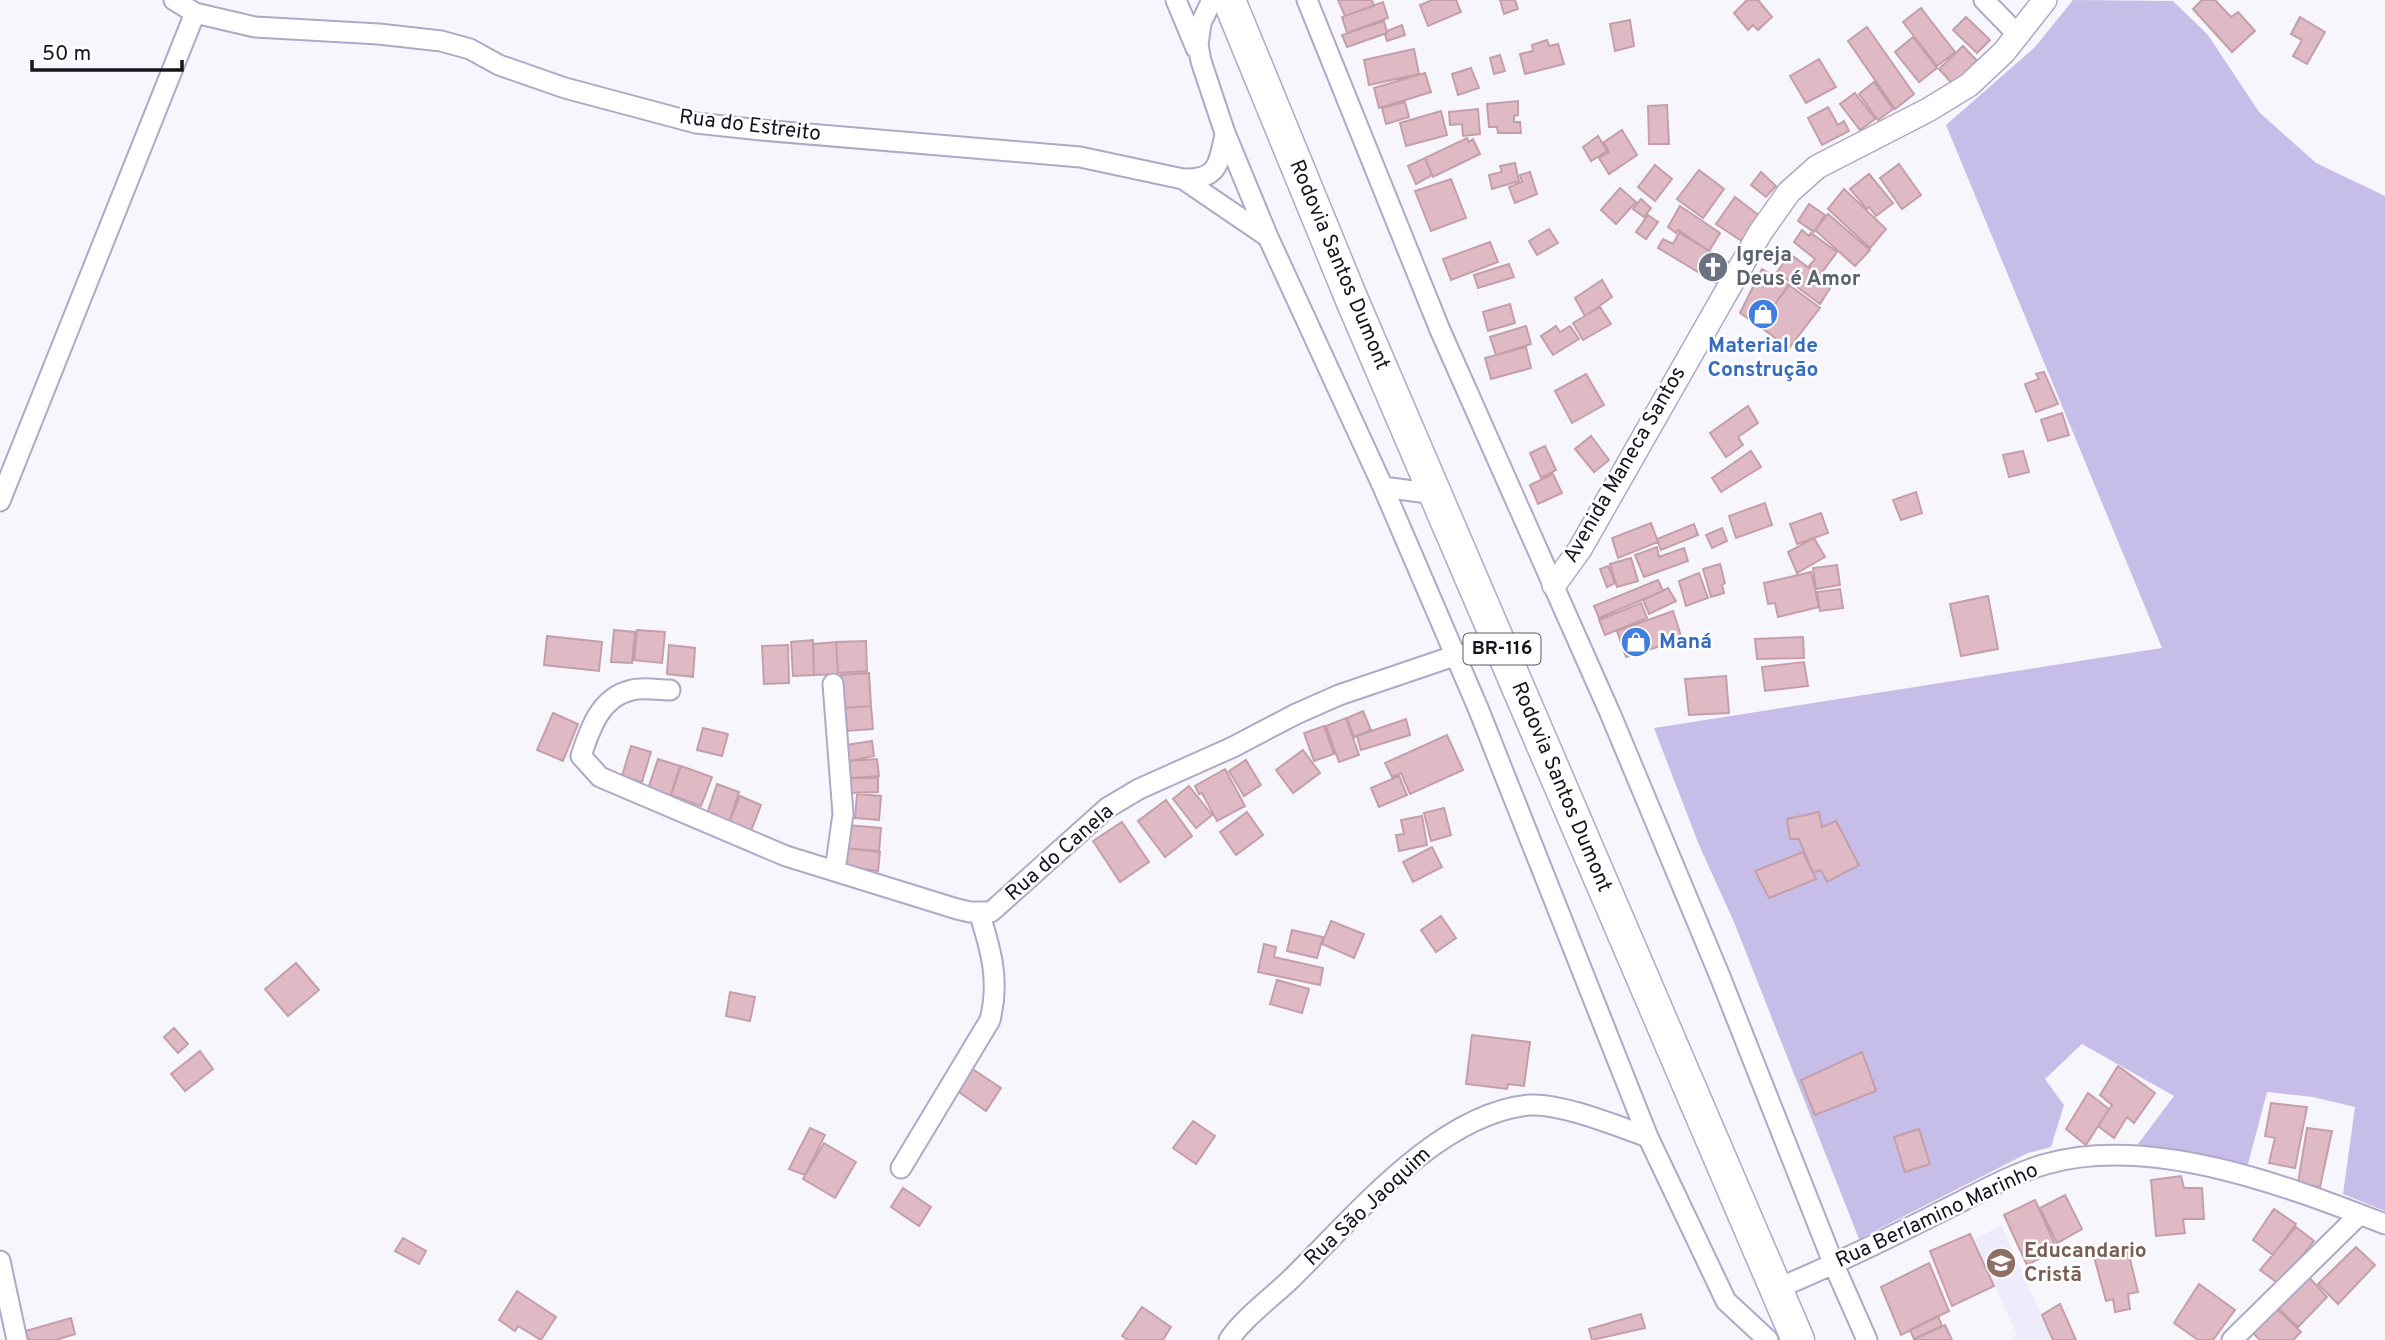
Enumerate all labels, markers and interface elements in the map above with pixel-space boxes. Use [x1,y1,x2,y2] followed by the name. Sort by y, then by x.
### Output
[32,28,182,72] scale bar
[42,41,91,68] text: 50 m
[678,104,822,148] street label: Rua do Estreito
[1282,156,1396,374] street label: Rodovia Santos Dumont
[1736,242,1861,293] place label: Igreja Deus é Amor
[1696,250,1730,284] church icon: Igreja Deus é Amor
[1746,297,1780,331] shop icon: Material de Construção
[1708,333,1818,384] place label: Material de Construção
[1558,362,1692,568] street label: Avenida Maneca Santos
[1619,625,1653,659] shop icon: Maná
[1659,629,1712,656] place label: Maná
[1464,634,1540,664] road number: BR-116
[1504,678,1618,896] street label: Rodovia Santos Dumont
[1000,799,1120,907] street label: Rua do Canela
[1299,1141,1437,1273] street label: Rua São Jaoquim
[1831,1157,2043,1275] street label: Rua Berlamino Marinho
[2024,1238,2147,1289] place label: Educandario Cristã
[1984,1246,2018,1280] school or university icon: Educandario Cristã

